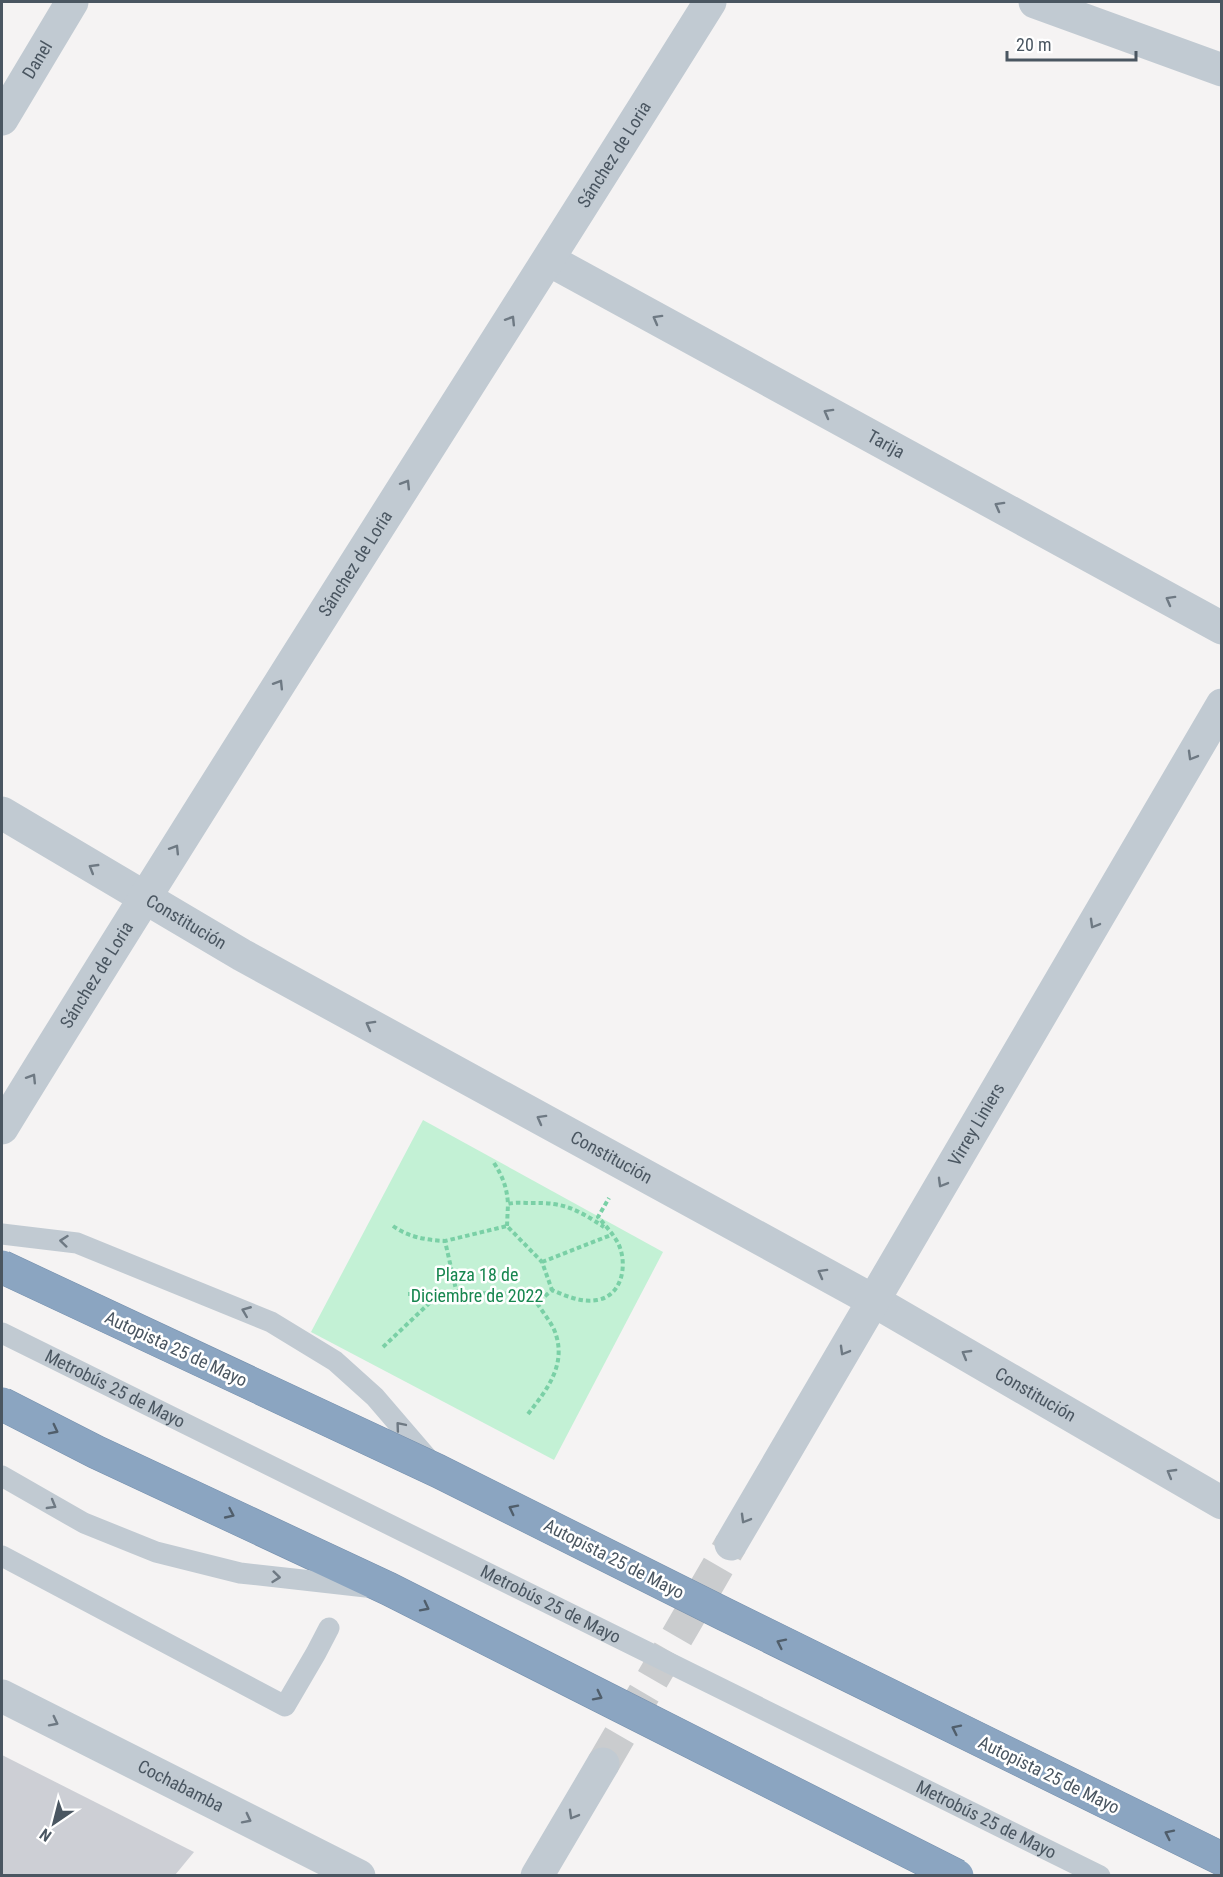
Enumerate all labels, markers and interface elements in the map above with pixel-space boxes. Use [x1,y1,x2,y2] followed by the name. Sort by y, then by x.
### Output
[1007,24,1136,62] scale bar
[1016,34,1051,55] text: 20 m
[18,37,56,82] street label: Danel
[573,97,655,211] street label: Sánchez de Loria
[504,315,515,326] one-way arrow
[653,315,663,326] one-way arrow
[824,409,834,420] one-way arrow
[864,425,908,462] street label: Tarija
[399,480,411,490] one-way arrow
[995,502,1005,513] one-way arrow
[314,506,396,620] street label: Sánchez de Loria
[1166,596,1176,607] one-way arrow
[272,680,284,690] one-way arrow
[1188,750,1199,760] one-way arrow
[167,844,178,855] one-way arrow
[89,864,99,875] one-way arrow
[142,890,230,953] street label: Constitución
[55,917,137,1032] street label: Sánchez de Loria
[1089,918,1101,928] one-way arrow
[365,1021,376,1032] one-way arrow
[25,1074,37,1084] one-way arrow
[944,1079,1009,1170] street label: Virrey Liniers
[536,1115,547,1126] one-way arrow
[567,1126,656,1188] street label: Constitución
[938,1177,949,1187] one-way arrow
[60,1235,69,1248] one-way arrow
[411,1264,543,1306] park label: Plaza 18 de Diciembre de 2022
[818,1268,829,1280] one-way arrow
[102,1306,251,1391] street label: Autopista 25 de Mayo
[241,1306,252,1318] one-way arrow
[42,1345,189,1432] street label: Metrobús 25 de Mayo
[840,1345,851,1355] one-way arrow
[962,1350,972,1361] one-way arrow
[991,1363,1080,1426] street label: Constitución
[397,1422,408,1433] one-way arrow
[47,1423,58,1435] one-way arrow
[1167,1469,1177,1480] one-way arrow
[46,1498,56,1509] one-way arrow
[508,1504,519,1516] one-way arrow
[223,1507,234,1519] one-way arrow
[741,1513,753,1523] one-way arrow
[541,1514,688,1603] street label: Autopista 25 de Mayo
[477,1560,624,1647] street label: Metrobús 25 de Mayo
[272,1570,281,1583] one-way arrow
[418,1600,429,1611] one-way arrow
[777,1639,788,1650] one-way arrow
[592,1688,603,1700] one-way arrow
[47,1715,58,1726] one-way arrow
[952,1725,963,1737] one-way arrow
[975,1731,1123,1818] street label: Autopista 25 de Mayo
[134,1755,227,1816] street label: Cochabamba
[913,1776,1060,1863] street label: Metrobús 25 de Mayo
[24,1793,84,1853] north arrow
[569,1809,581,1819] one-way arrow
[240,1812,251,1823] one-way arrow
[36,1824,55,1845] text: N
[1164,1830,1175,1841] one-way arrow

